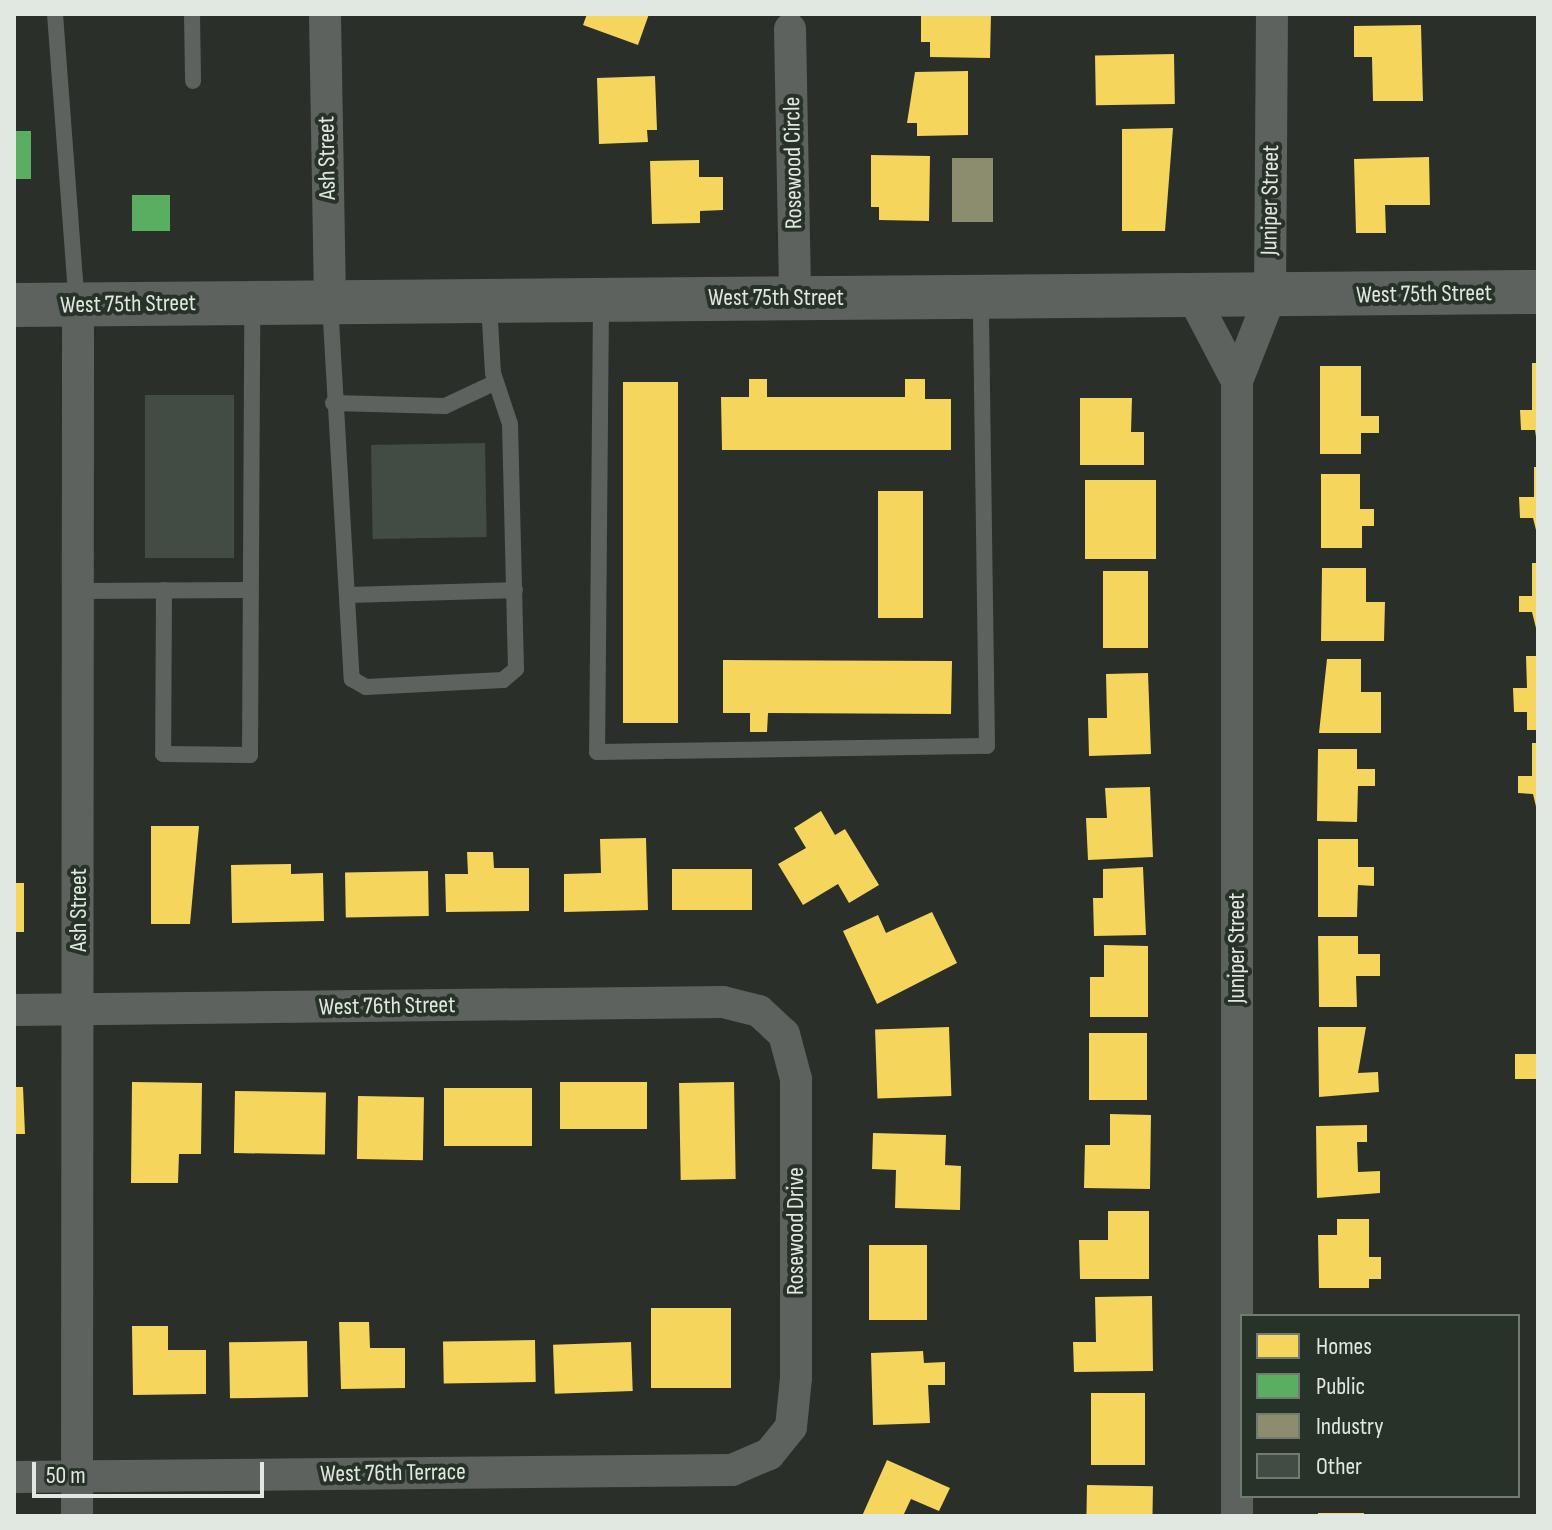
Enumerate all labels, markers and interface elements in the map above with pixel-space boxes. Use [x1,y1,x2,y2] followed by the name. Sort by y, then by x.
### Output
[777,97,809,229] street label: Rosewood Circle
[312,116,342,200] street label: Ash Street
[1255,144,1285,256] street label: Juniper Street
[1356,278,1492,310] street label: West 75th Street
[708,284,844,312] street label: West 75th Street
[60,288,196,320] street label: West 75th Street
[65,868,93,952] street label: Ash Street
[1223,893,1251,1003] street label: Juniper Street
[318,990,456,1022] street label: West 76th Street
[782,1167,810,1295] street label: Rosewood Drive
[1240,1314,1520,1498] legend
[1316,1332,1372,1361] text: Homes
[1316,1372,1365,1401] text: Public
[1316,1412,1383,1441] text: Industry
[36,1446,268,1496] scale bar
[1316,1452,1362,1481] text: Other
[320,1457,466,1489] street label: West 76th Terrace
[46,1461,86,1490] text: 50 m

